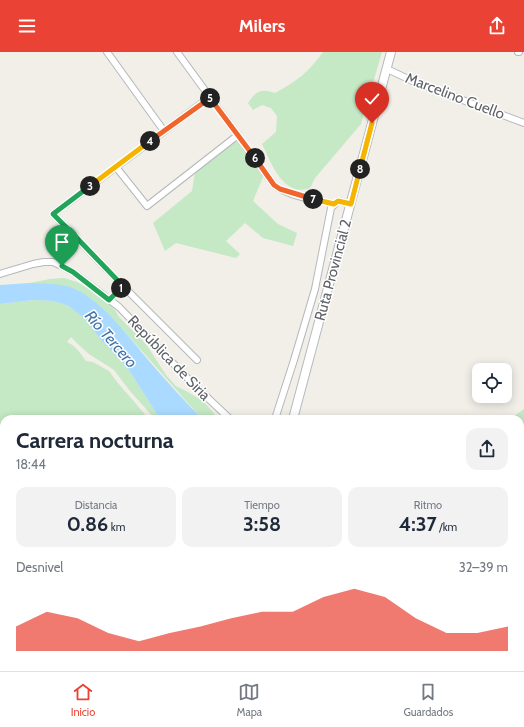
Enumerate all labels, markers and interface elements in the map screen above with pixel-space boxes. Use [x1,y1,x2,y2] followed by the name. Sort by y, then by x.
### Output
[16,15,38,37] icon: menu
[239,15,285,37] text: Milers
[486,15,508,37] icon: share
[403,69,507,123] street label: Marcelino Cuello
[355,82,389,123] pin
[200,88,220,108] pin: 5
[361,88,383,110] icon: check
[207,91,213,105] text: 5
[140,131,160,151] pin: 4
[147,134,153,148] text: 4
[245,148,265,168] pin: 6
[252,151,258,165] text: 6
[350,159,370,179] pin: 8
[357,162,363,176] text: 8
[80,176,100,196] pin: 3
[87,179,93,193] text: 3
[303,189,323,209] pin: 7
[310,192,316,206] text: 7
[311,217,355,323] street label: Ruta Provincial 2
[45,225,79,266] pin
[51,231,73,253] icon: arrive
[111,278,131,298] pin: 1
[119,281,123,295] text: 1
[81,306,141,372] water label: Río Tercero
[124,312,215,405] street label: República de Siria
[472,363,512,403] map controls
[472,363,512,403] button: locate
[16,427,174,454] text: Carrera nocturna
[466,428,508,470] button: share
[16,456,46,472] text: 18:44
[75,498,117,512] text: Distancia
[244,498,280,512] text: Tiempo
[414,498,442,512] text: Ritmo
[67,512,108,536] text: 0.86
[243,512,281,536] text: 3:58
[399,512,437,536] text: 4:37
[108,520,125,534] text: km
[437,520,457,534] text: /km
[16,559,63,575] text: Desnivel
[459,559,508,575] text: 32–39 m
[71,681,95,719] tab: Inicio
[237,681,262,719] tab: Mapa
[404,681,453,719] tab: Guardados

